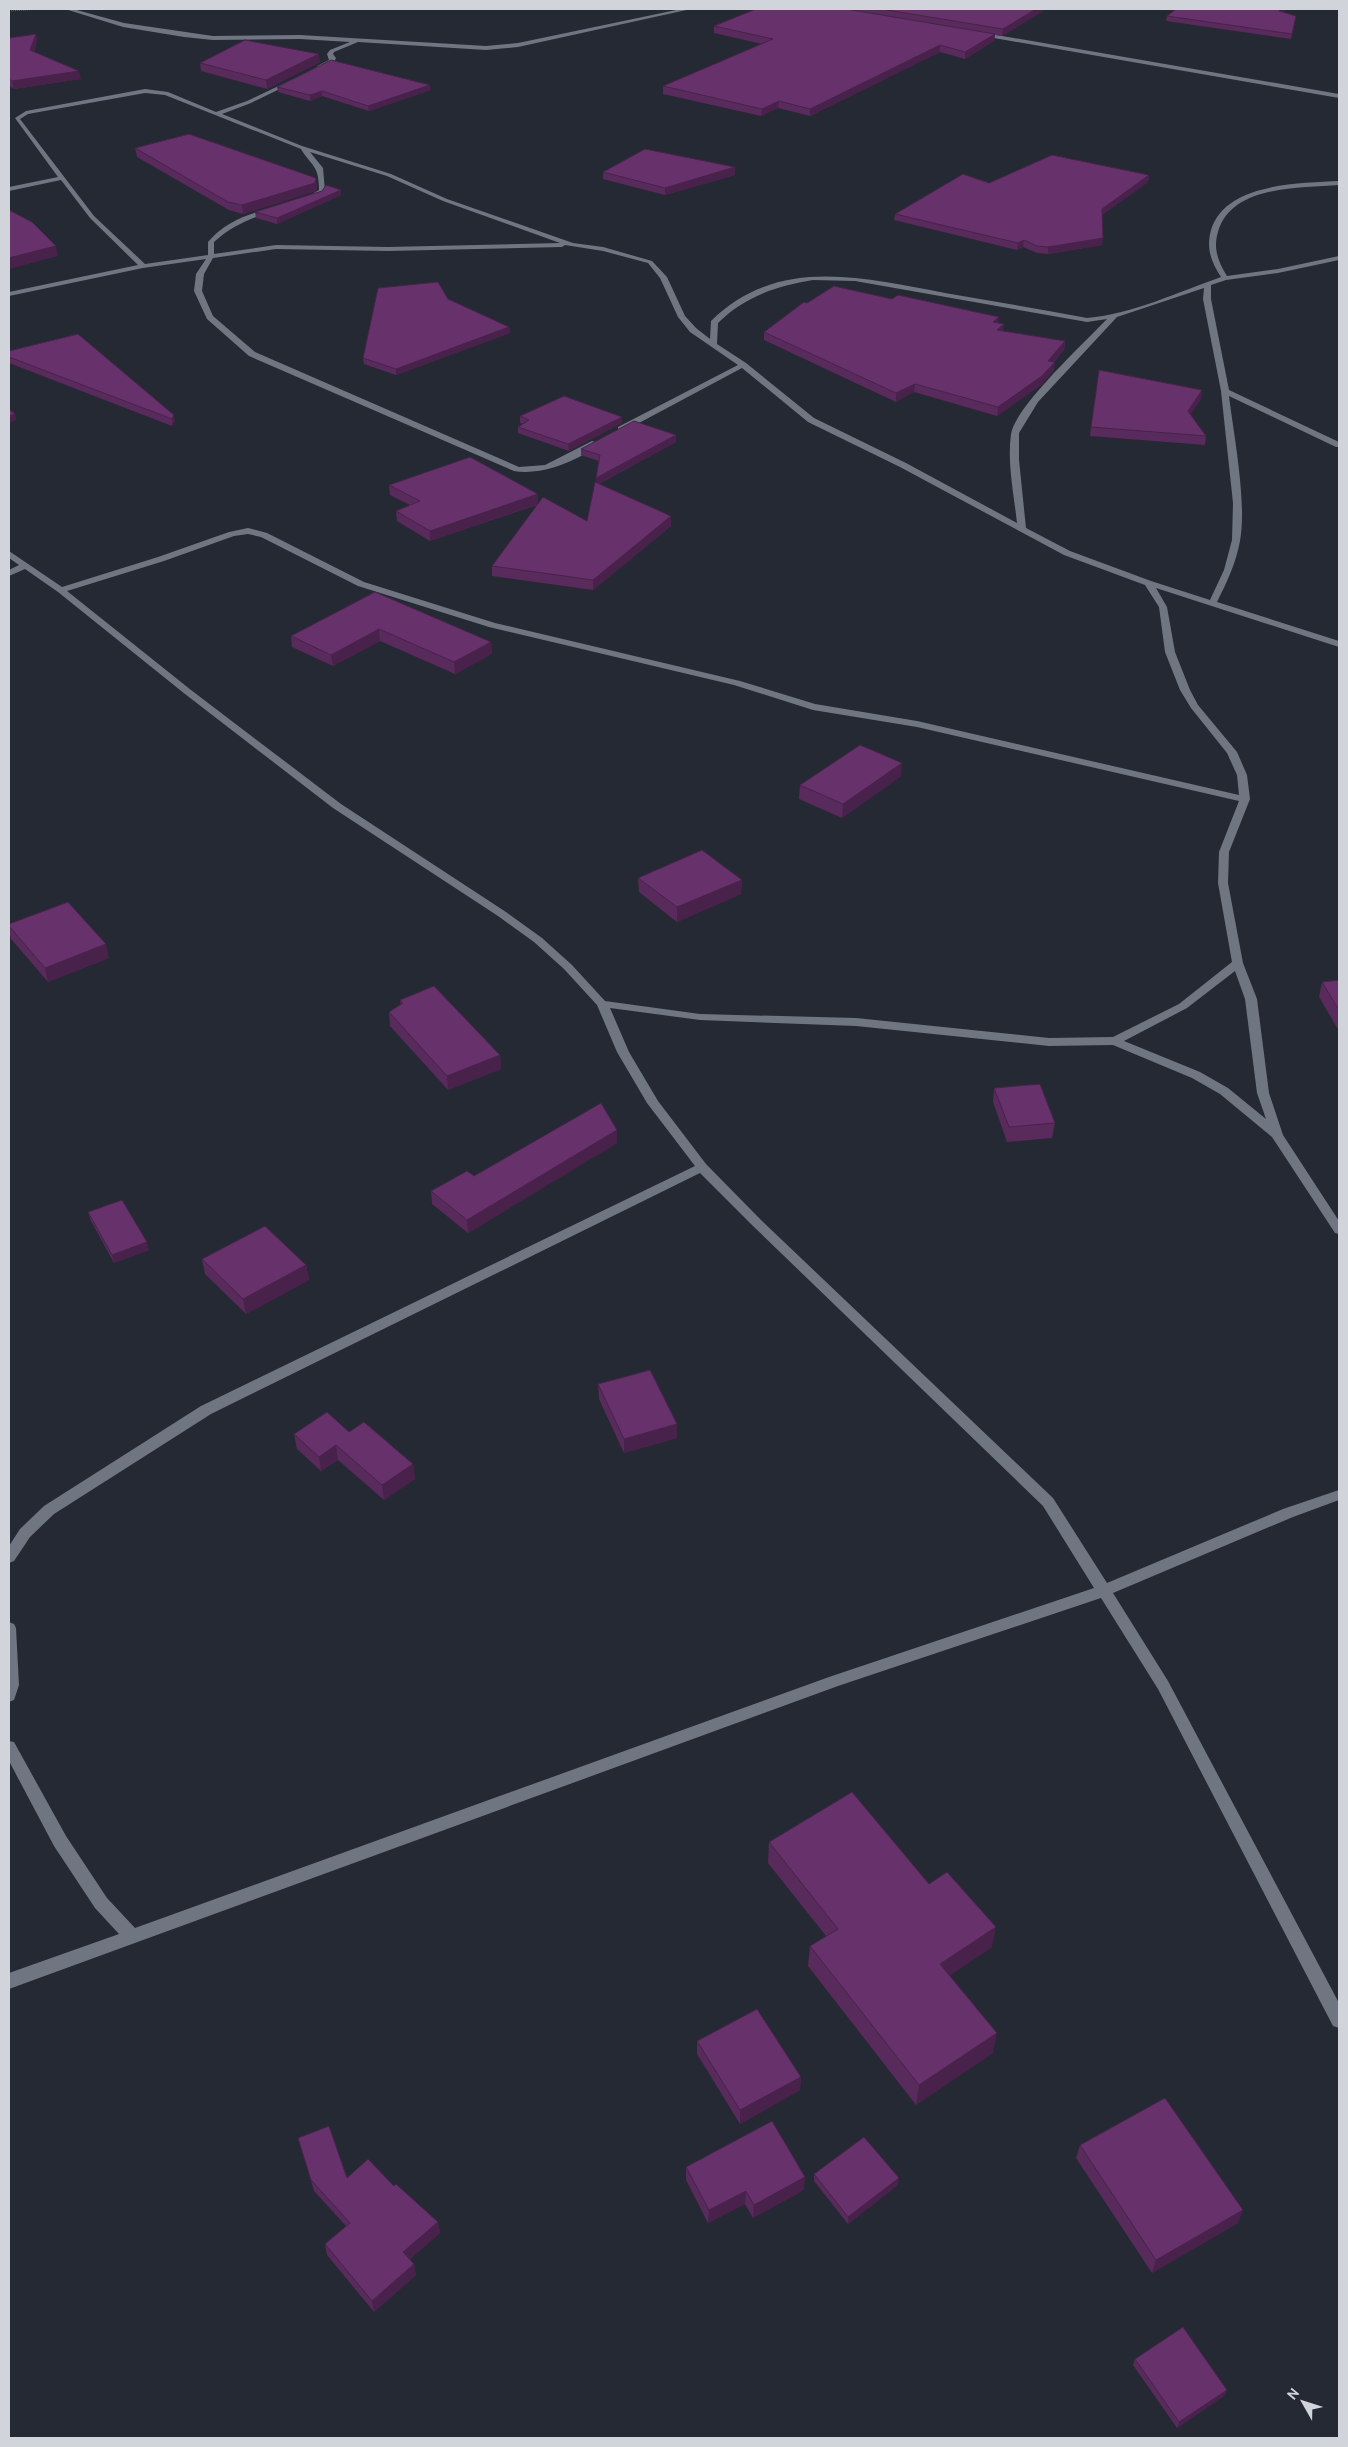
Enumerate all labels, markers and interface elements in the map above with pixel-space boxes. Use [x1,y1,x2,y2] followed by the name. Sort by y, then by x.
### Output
[1278,2377,1328,2427] north arrow
[1283,2384,1303,2403] text: N

